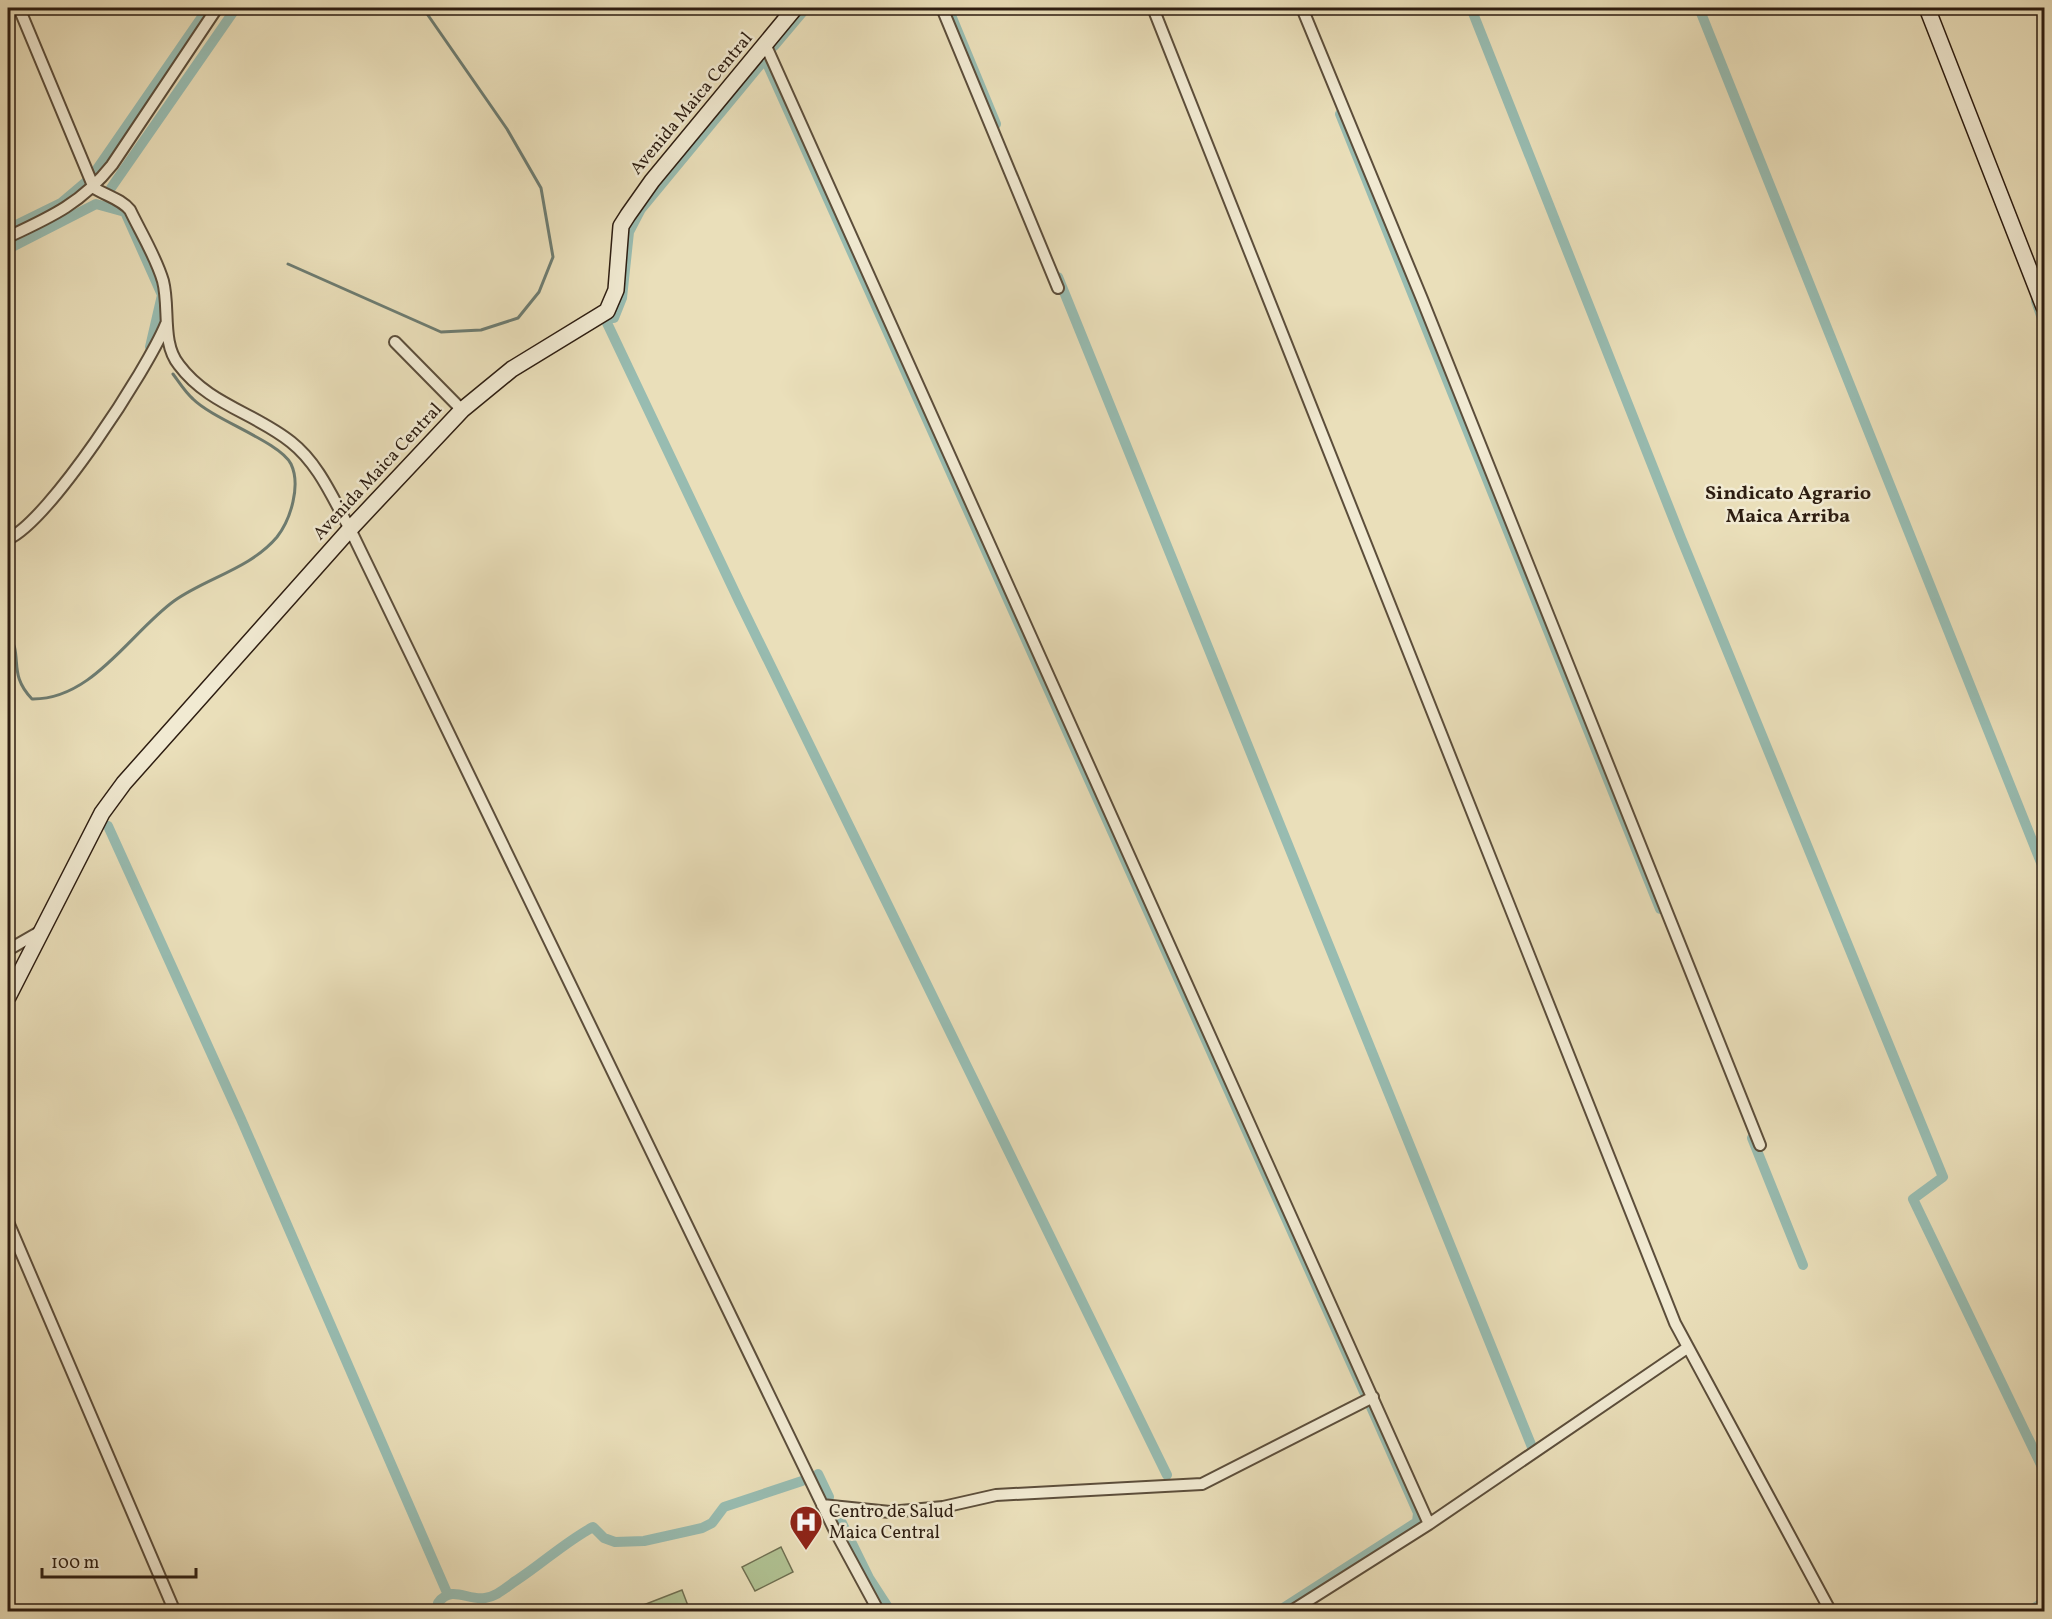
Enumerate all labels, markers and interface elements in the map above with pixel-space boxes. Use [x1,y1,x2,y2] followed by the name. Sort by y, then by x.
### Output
[625,27,759,181] street label: Avenida Maica Central
[308,398,448,546] street label: Avenida Maica Central
[1705,480,1871,531] district label: Sindicato Agrario Maica Arriba
[829,1500,954,1546] place label: Centro de Salud Maica Central
[788,1504,824,1551] hospital icon: Centro de Salud Maica Central
[42,1541,196,1579] scale bar
[51,1551,100,1576] text: 100 m

